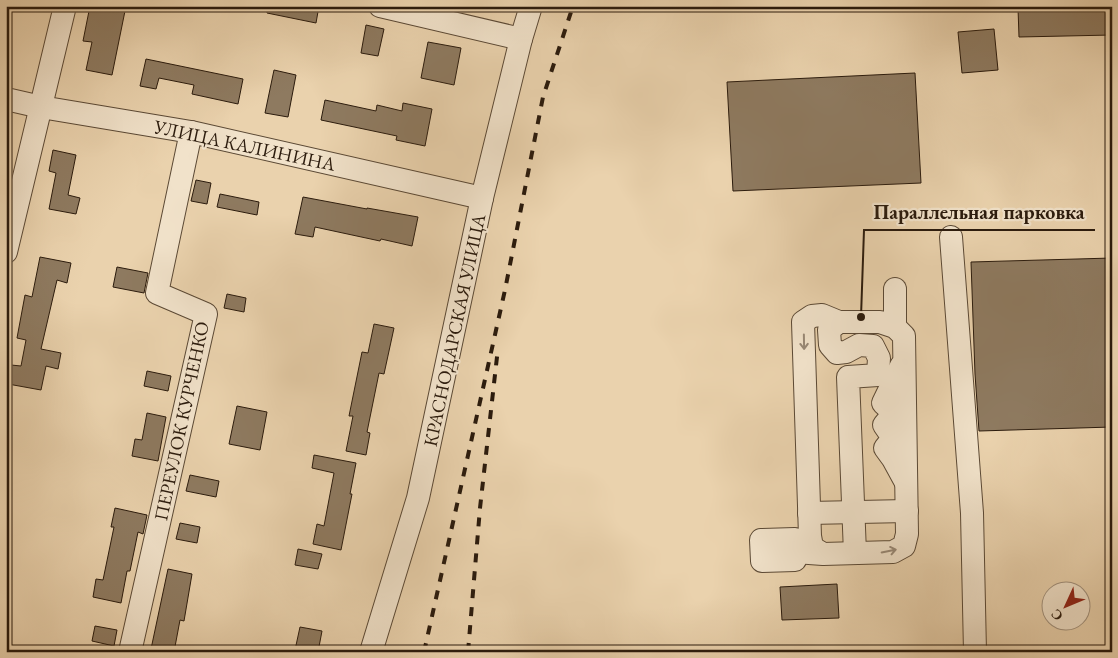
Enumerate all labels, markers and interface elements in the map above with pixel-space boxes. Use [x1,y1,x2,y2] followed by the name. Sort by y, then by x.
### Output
[151,114,339,177] street label: УЛИЦА КАЛИНИНА
[864,195,1095,230] callout: Параллельная парковка
[873,199,1085,225] text: Параллельная парковка
[418,211,492,449] street label: КРАСНОДАРСКАЯ УЛИЦА
[148,319,215,523] street label: ПЕРЕУЛОК КУРЧЕНКО
[799,334,808,350] one-way arrow
[881,546,897,555] one-way arrow
[1040,580,1090,630] north arrow
[1047,605,1067,625] text: С

